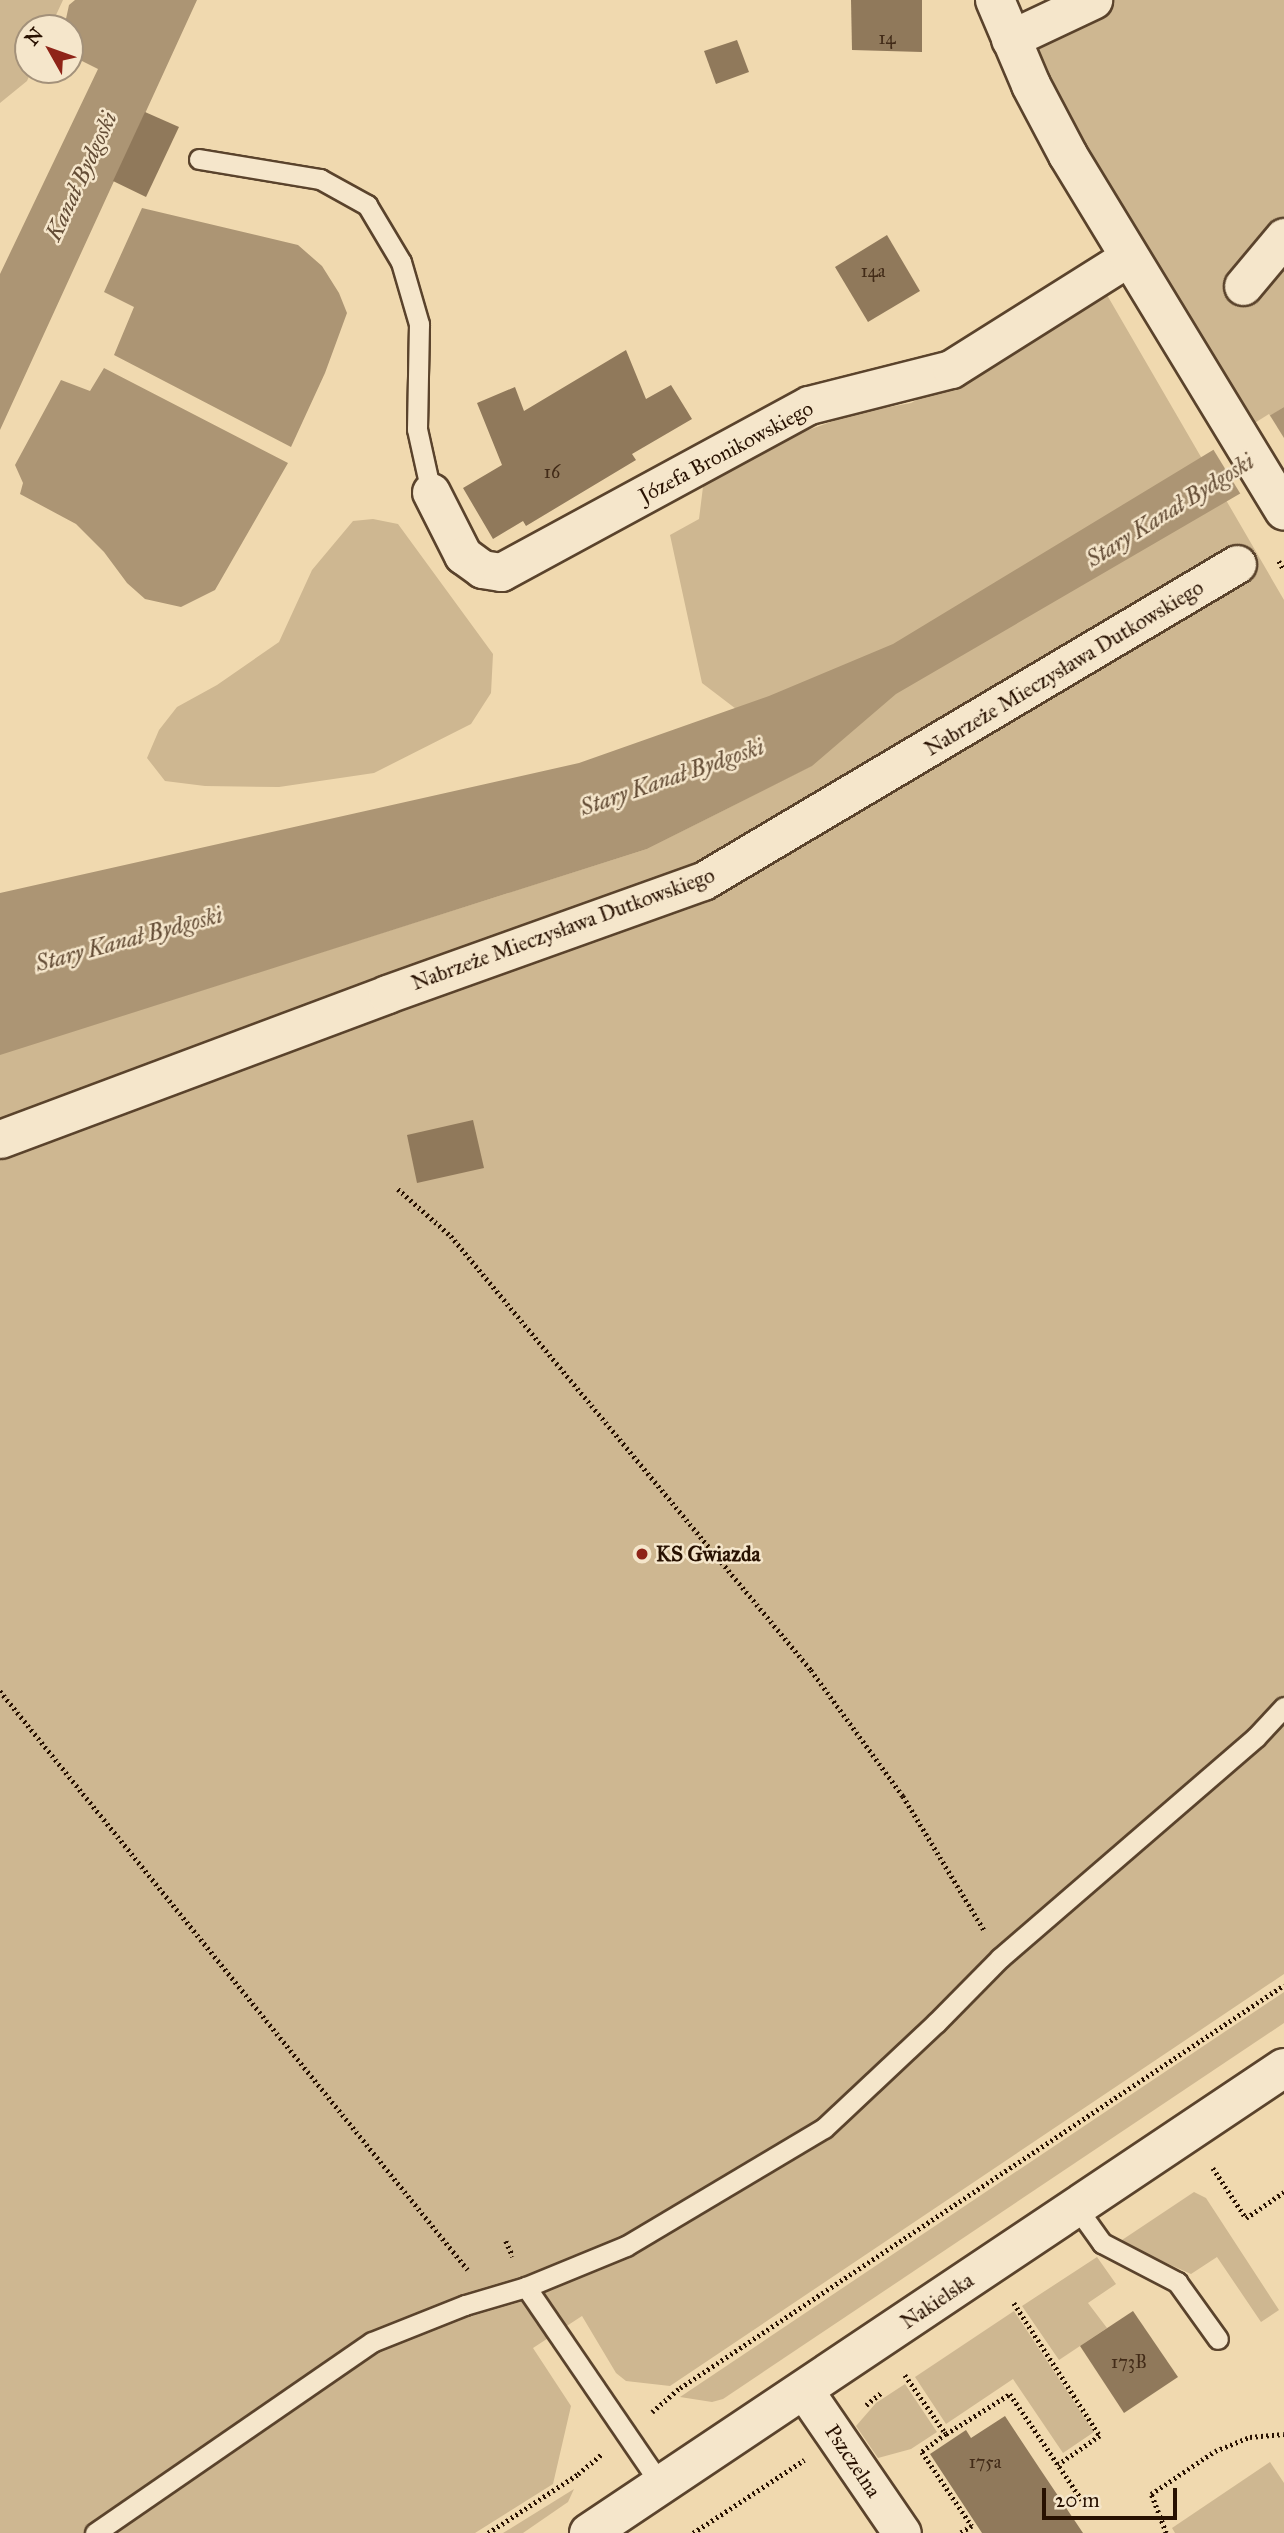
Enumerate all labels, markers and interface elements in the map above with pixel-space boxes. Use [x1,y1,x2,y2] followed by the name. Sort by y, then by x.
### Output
[14,14,84,84] north arrow
[20,23,48,50] text: N
[878,27,896,49] house number: 14
[39,107,123,245] water label: Kanał Bydgoski
[861,260,885,282] house number: 14a
[635,395,817,509] street label: Józefa Bronikowskiego
[1081,447,1259,573] water label: Stary Kanał Bydgoski
[544,461,560,483] house number: 16
[920,575,1208,761] street label: Nabrzeże Mieczysława Dutkowskiego
[576,733,768,821] water label: Stary Kanał Bydgoski
[408,862,718,996] street label: Nabrzeże Mieczysława Dutkowskiego
[32,901,226,977] water label: Stary Kanał Bydgoski
[656,1541,760,1567] place label: KS Gwiazda
[634,1546,650,1562] marker: KS Gwiazda
[896,2268,978,2334] street label: Nakielska
[1111,2351,1147,2373] house number: 173B
[820,2420,886,2502] street label: Pszczelna
[969,2451,1001,2473] house number: 175a
[1046,2474,1181,2518] scale bar
[1055,2487,1100,2513] text: 20 m

